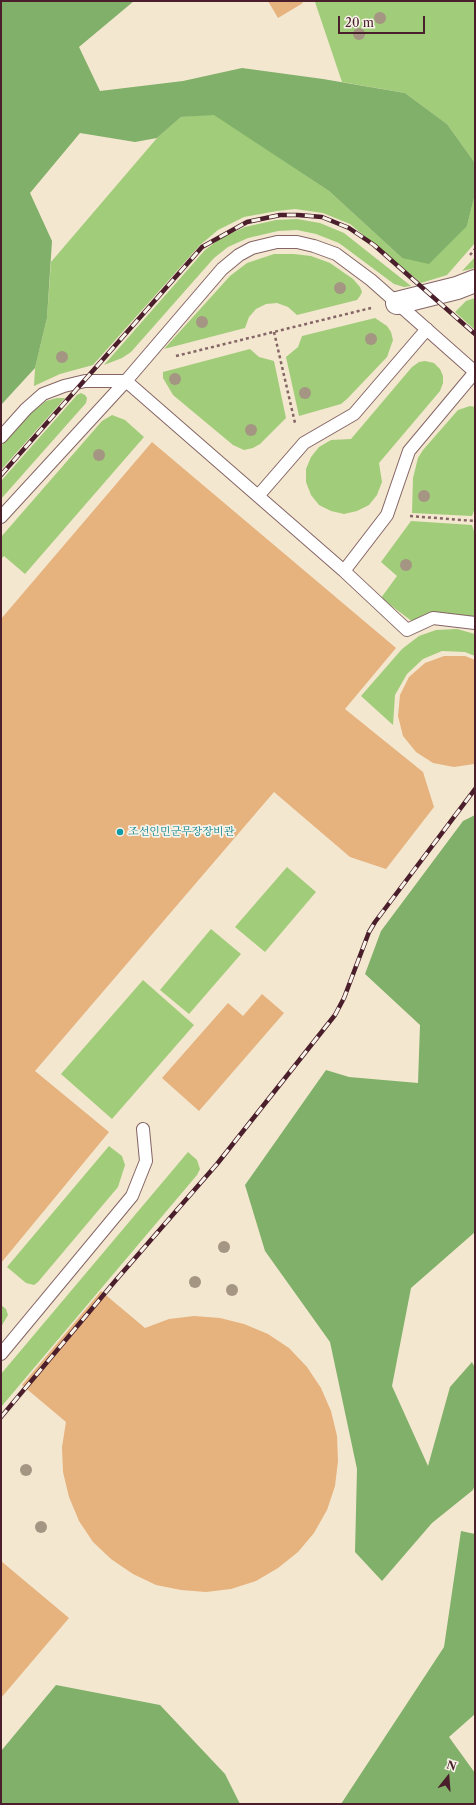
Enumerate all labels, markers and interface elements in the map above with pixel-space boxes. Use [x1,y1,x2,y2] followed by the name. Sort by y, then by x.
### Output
[340,8,427,34] scale bar
[345,15,374,30] text: 20 m
[128,825,234,839] place label: 조선인민군무장장비관
[115,827,125,837] marker: 조선인민군무장장비관
[428,1757,468,1797] north arrow
[445,1757,458,1774] text: N

